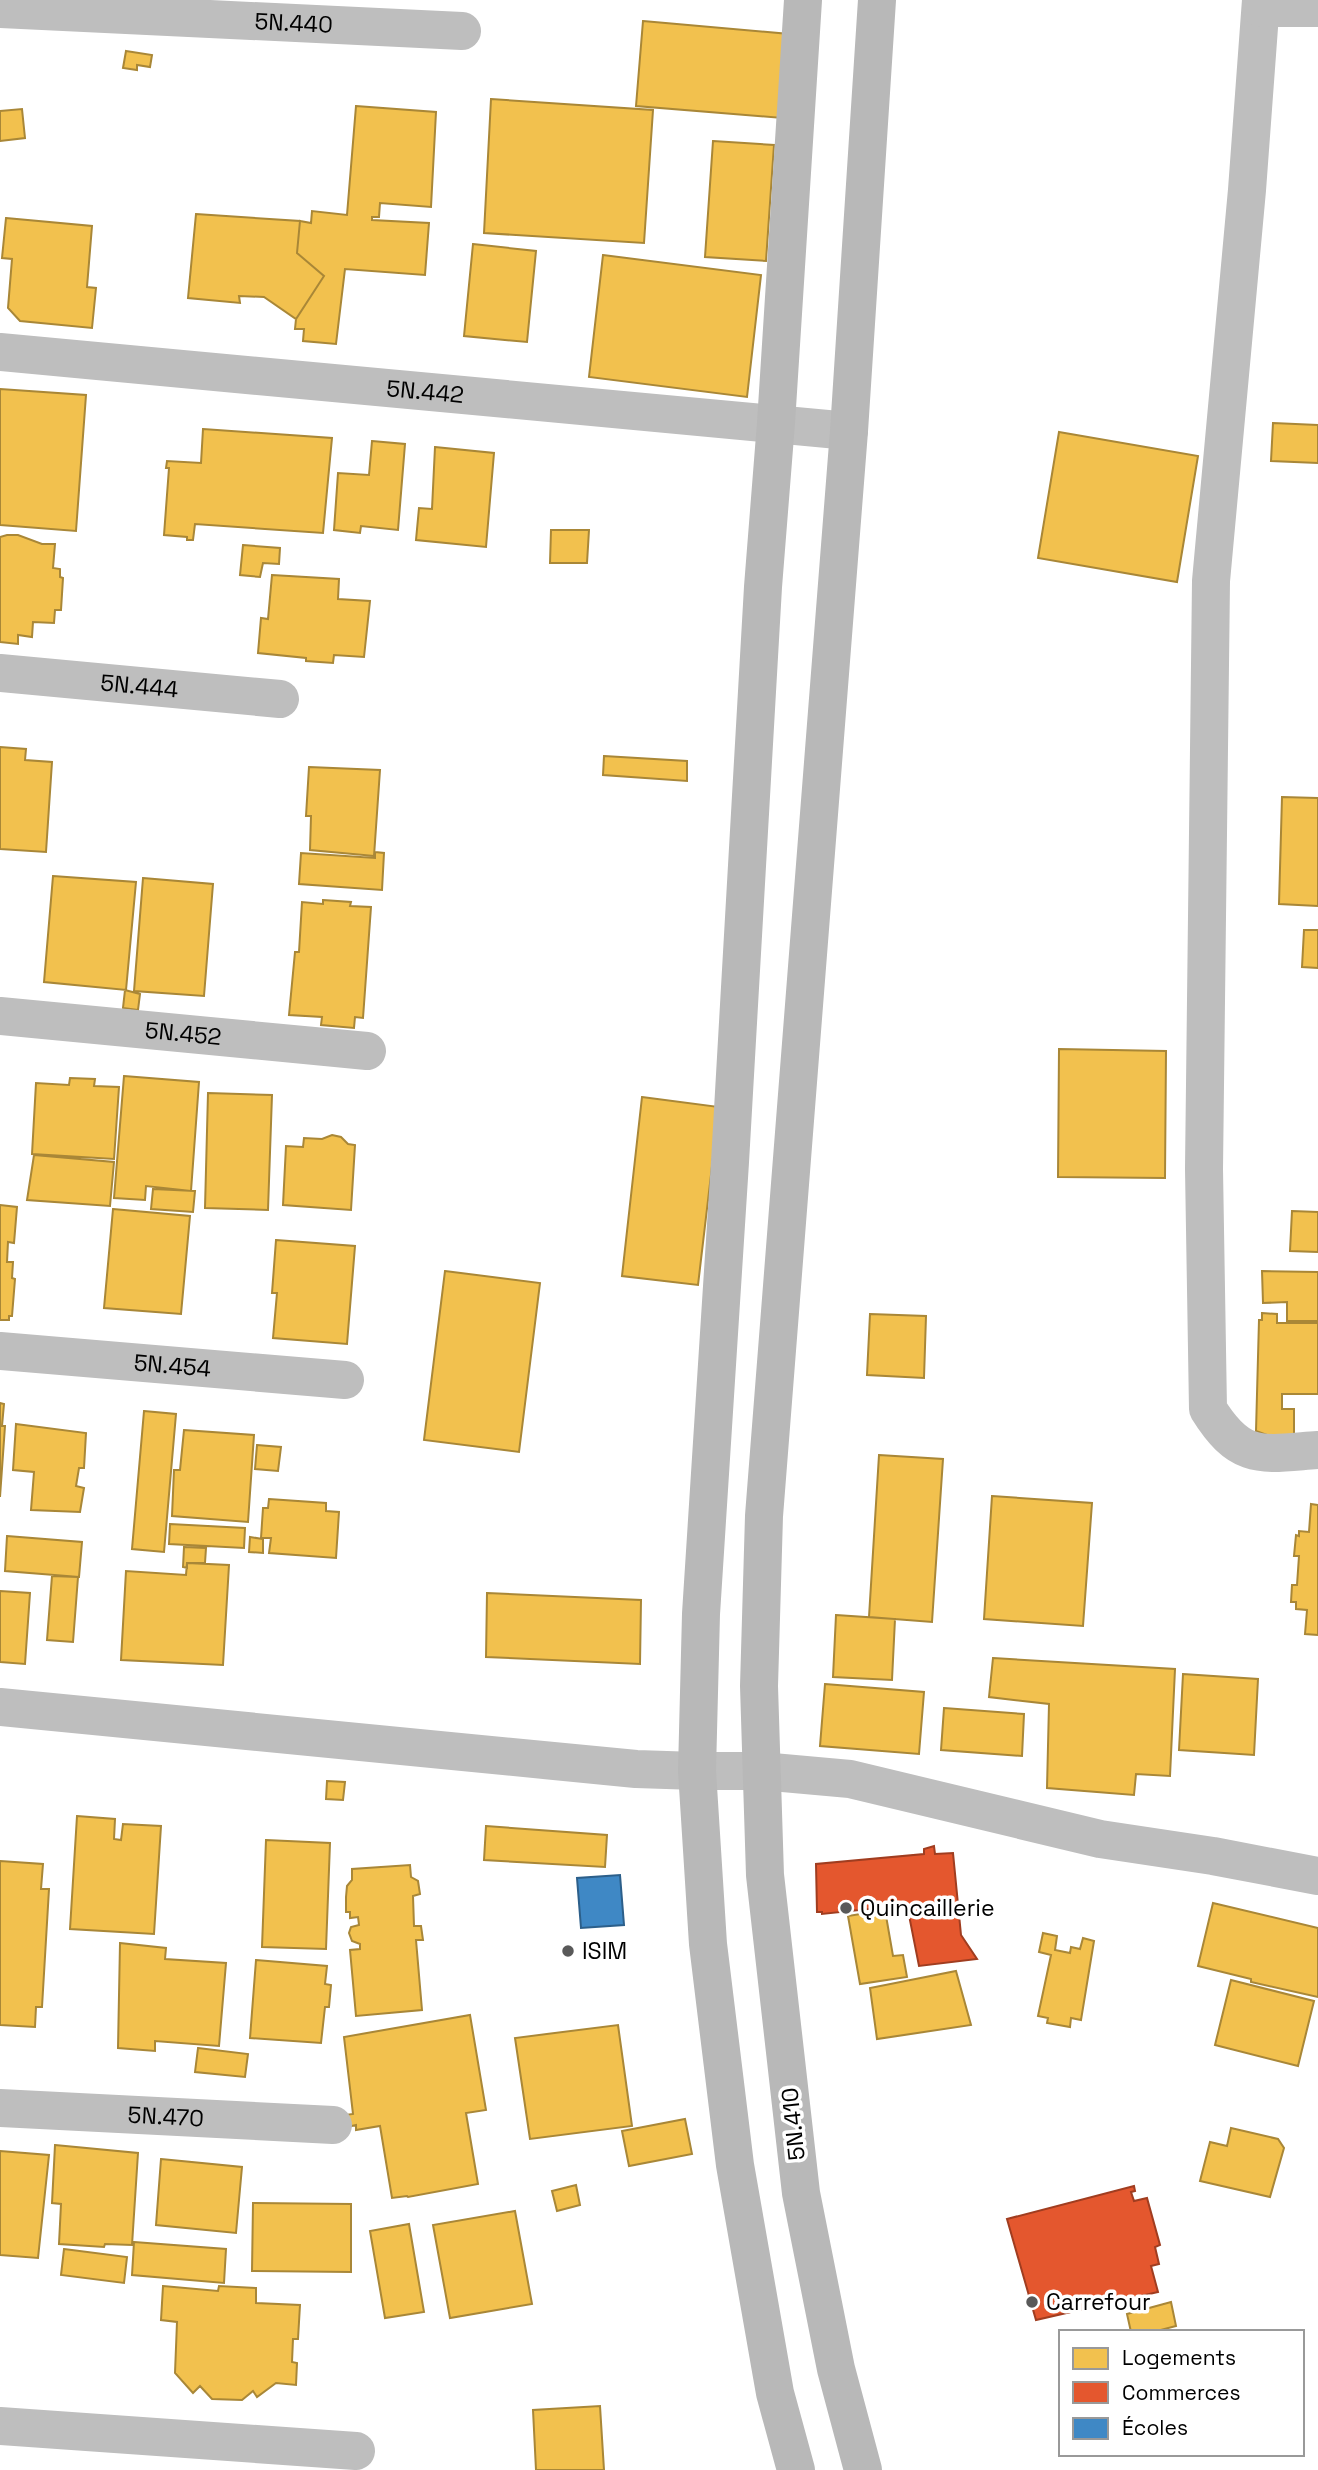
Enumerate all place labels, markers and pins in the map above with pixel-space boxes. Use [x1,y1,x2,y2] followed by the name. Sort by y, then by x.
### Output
[860,1893,995,1923] place label: Quincaillerie
[838,1900,854,1916] marker: Quincaillerie
[582,1936,627,1966] place label: ISIM
[560,1943,576,1959] marker: ISIM
[1046,2287,1151,2317] place label: Carrefour
[1024,2294,1040,2310] marker: Carrefour

